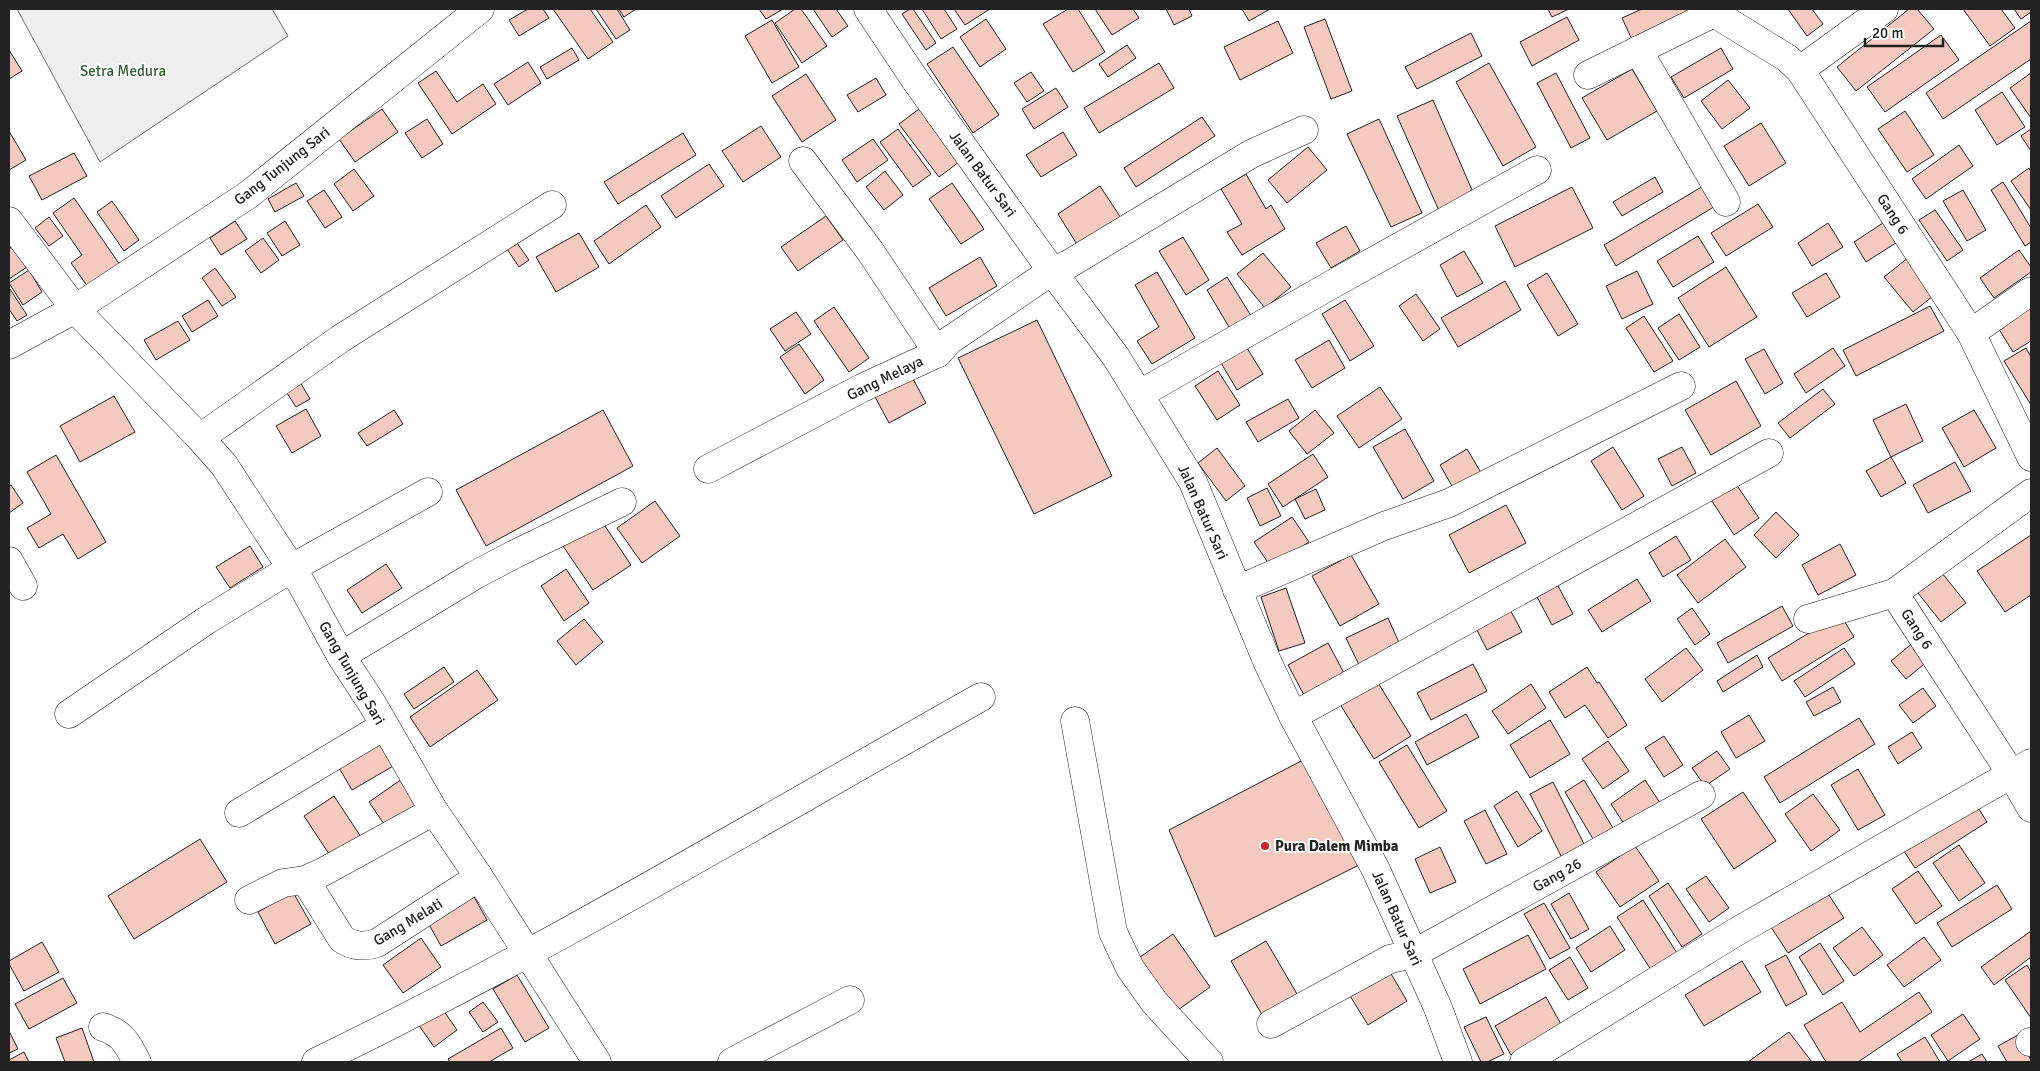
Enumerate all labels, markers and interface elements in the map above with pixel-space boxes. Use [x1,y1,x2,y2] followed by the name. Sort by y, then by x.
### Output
[1865,15,1942,47] scale bar
[1872,24,1903,42] text: 20 m
[80,62,166,80] park label: Setra Medura
[230,123,334,209] street label: Gang Tunjung Sari
[946,127,1020,221] street label: Jalan Batur Sari
[1873,190,1913,238] street label: Gang 6
[844,352,926,404] street label: Gang Melaya
[1174,462,1232,562] street label: Jalan Batur Sari
[1897,605,1937,653] street label: Gang 6
[315,618,389,728] street label: Gang Tunjung Sari
[1275,837,1399,855] place label: Pura Dalem Mimba
[1259,840,1271,852] marker: Pura Dalem Mimba
[1530,854,1584,896] street label: Gang 26
[1368,868,1426,968] street label: Jalan Batur Sari
[370,894,446,950] street label: Gang Melati

